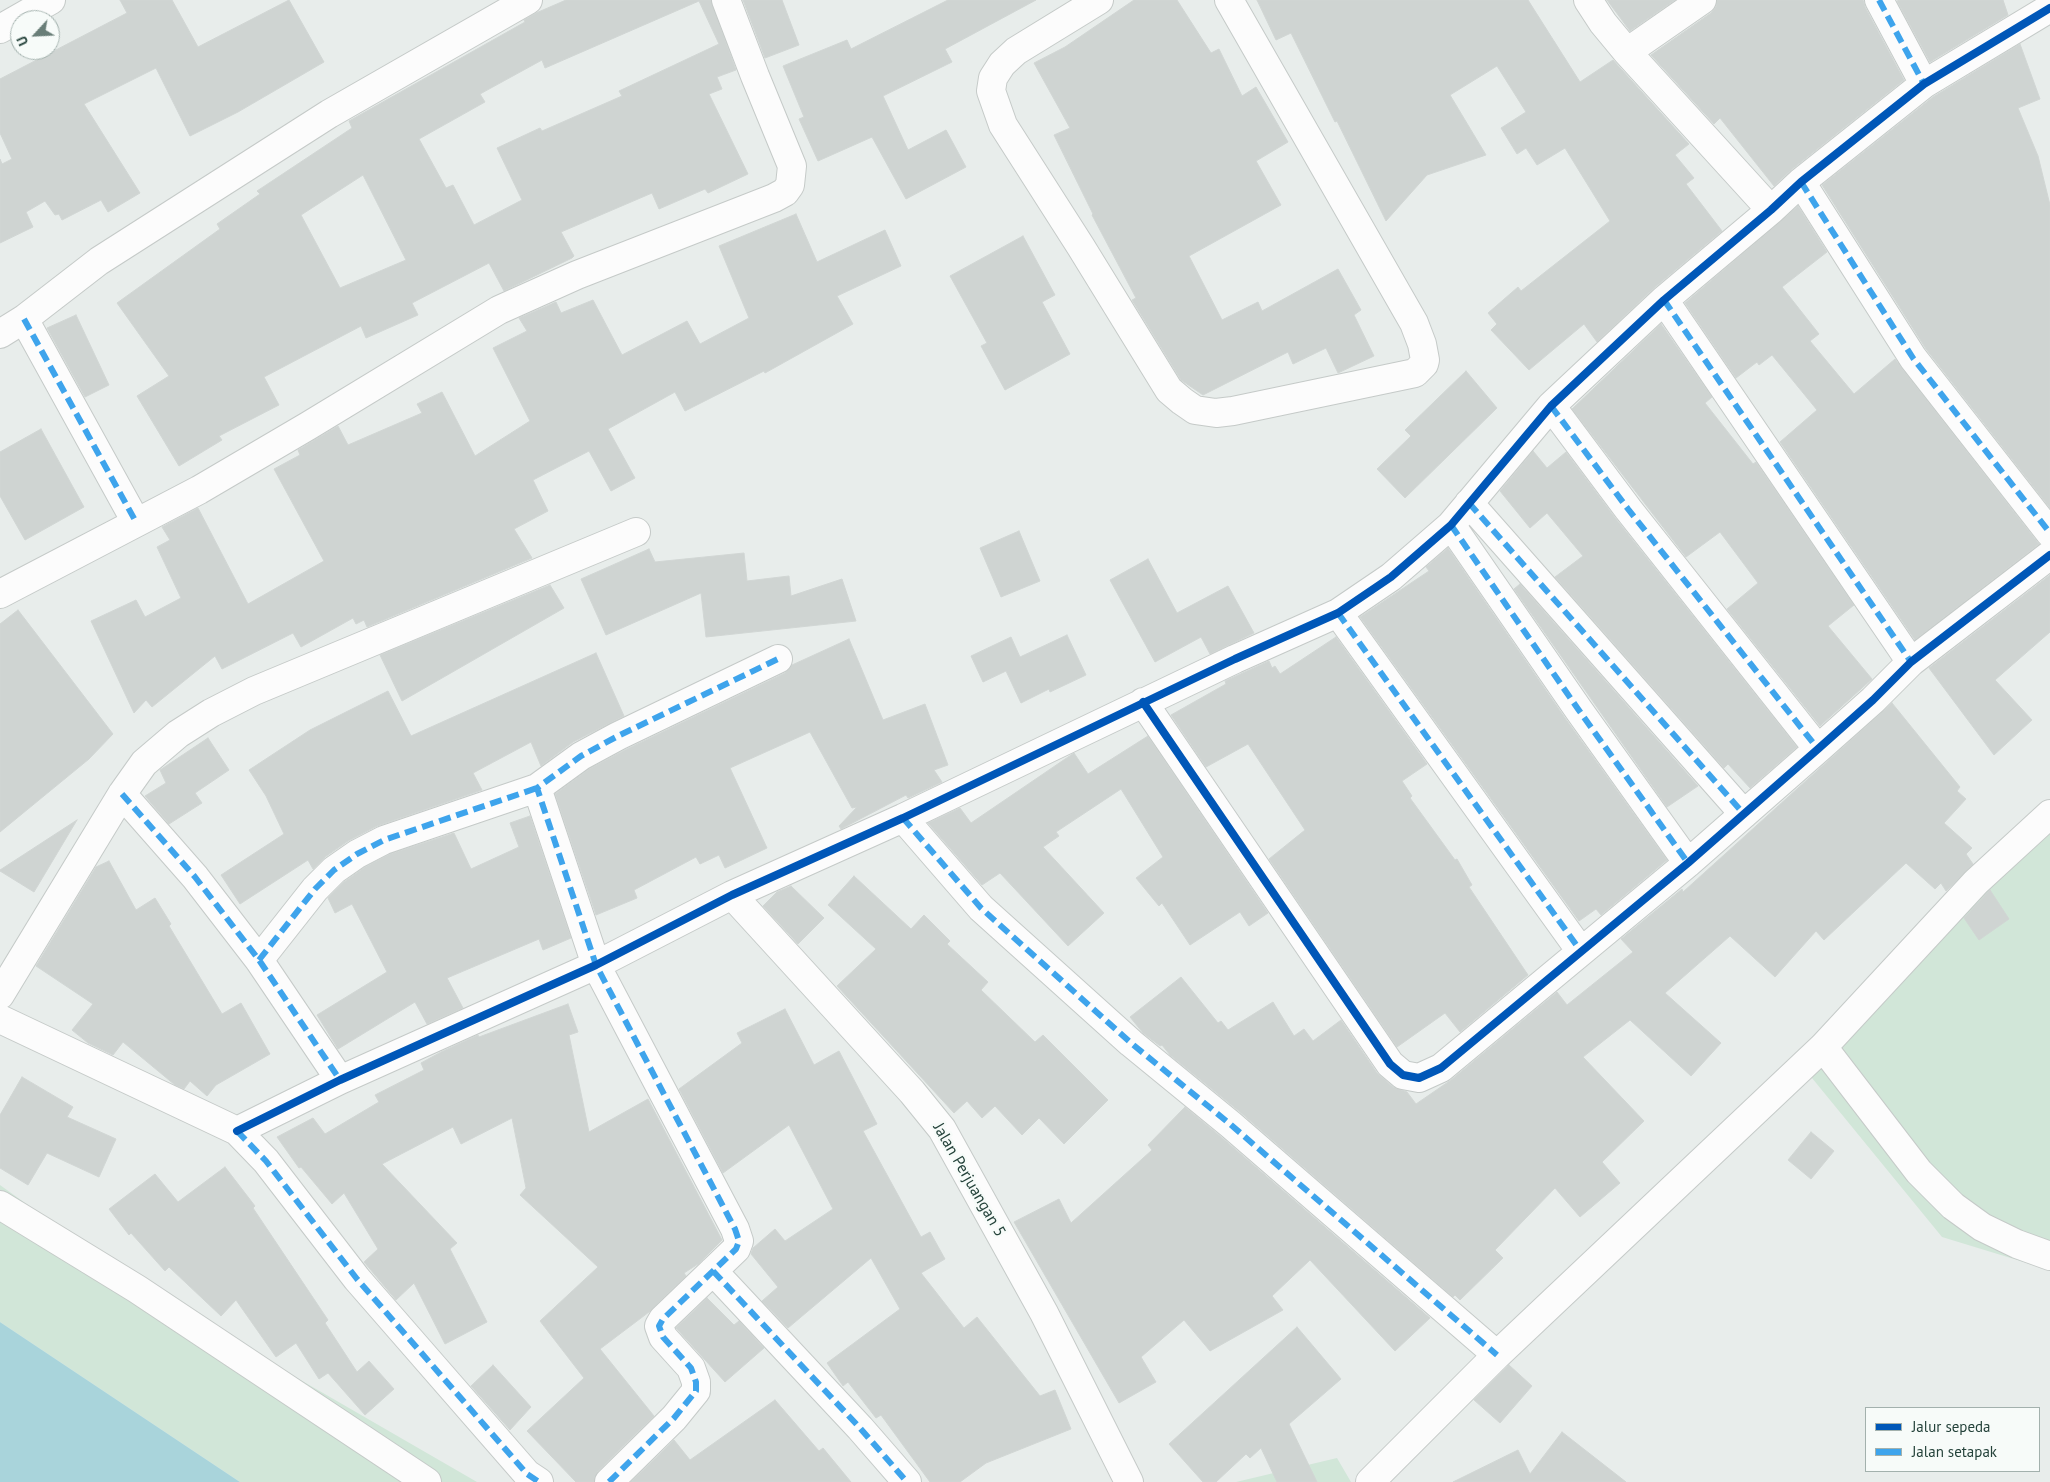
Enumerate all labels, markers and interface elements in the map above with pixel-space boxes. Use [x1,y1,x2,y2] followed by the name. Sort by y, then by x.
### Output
[10,10,60,60] north arrow
[12,33,32,49] text: U
[929,1120,1009,1240] street label: Jalan Perjuangan 5
[1865,1407,2040,1472] legend
[1912,1417,1991,1436] text: Jalur sepeda
[1912,1442,1997,1461] text: Jalan setapak

